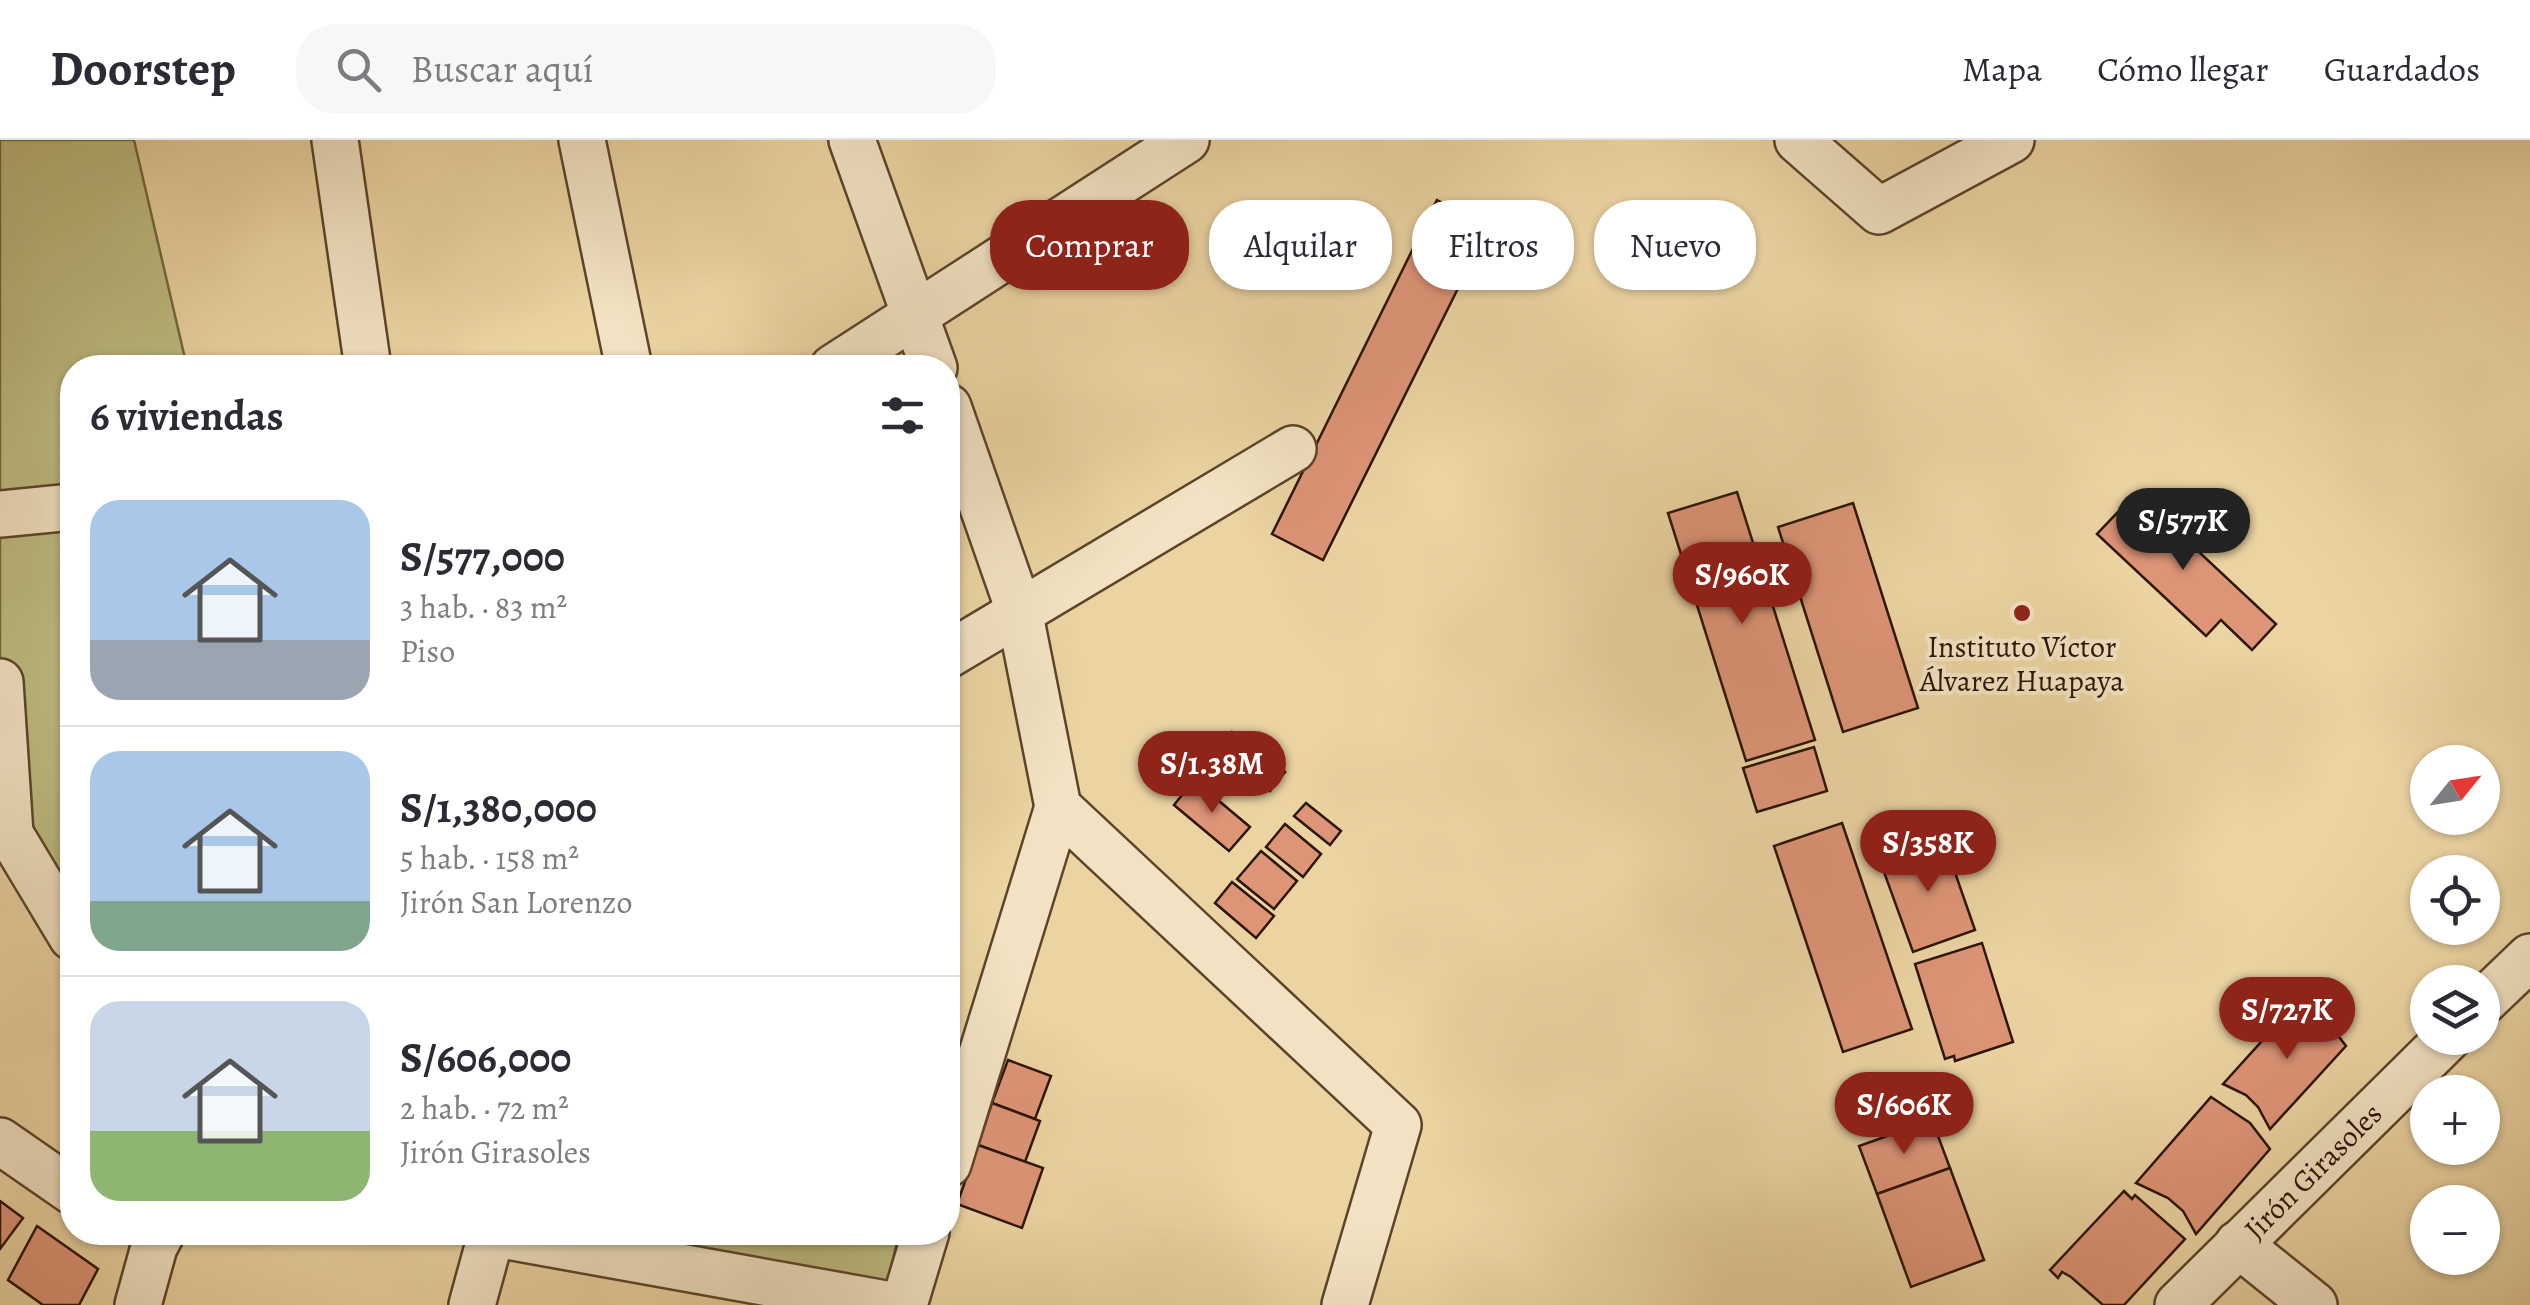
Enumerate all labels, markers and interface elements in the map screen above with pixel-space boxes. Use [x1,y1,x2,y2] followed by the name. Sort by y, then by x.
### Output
[296,24,996,114] search box
[50,36,236,102] text: Doorstep
[331,42,386,97] icon: search
[411,43,593,95] text: Buscar aquí
[1962,45,2042,93] text: Mapa
[2097,45,2269,93] text: Cómo llegar
[2324,45,2480,93] text: Guardados
[990,200,1189,290] chip: Comprar
[1209,200,1392,290] chip: Alquilar
[1412,200,1574,290] chip: Filtros
[1594,200,1756,290] chip: Nuevo
[90,387,284,444] text: 6 viviendas
[875,388,930,443] icon: filters
[2102,488,2264,573] pin: S/577K
[2138,498,2228,542] text: S/577K
[400,528,565,585] text: S/577,000
[170,540,290,660] icon: home
[1661,542,1823,627] pin: S/960K
[1695,552,1789,596] text: S/960K
[400,585,567,629] text: 3 hab. · 83 m²
[2011,602,2033,624] marker: Instituto Víctor Álvarez Huapaya
[1919,627,2124,701] place label: Instituto Víctor Álvarez Huapaya
[400,629,455,673] text: Piso
[1120,731,1304,816] pin: S/1.38M
[1160,741,1264,785] text: S/1.38M
[2410,745,2500,835] north arrow
[2410,745,2500,1275] map controls
[400,779,597,836] text: S/1,380,000
[170,791,290,911] icon: home
[1847,810,2009,895] pin: S/358K
[1882,820,1974,864] text: S/358K
[400,836,579,880] text: 5 hab. · 158 m²
[2410,855,2500,945] button: locate
[400,880,632,924] text: Jirón San Lorenzo
[2410,965,2500,1055] button: layers
[2206,977,2368,1062] pin: S/727K
[2241,987,2333,1031] text: S/727K
[400,1029,572,1086] text: S/606,000
[170,1041,290,1161] icon: home
[1823,1072,1985,1157] pin: S/606K
[2410,1075,2500,1165] button: +
[1857,1082,1951,1126] text: S/606K
[400,1086,569,1130] text: 2 hab. · 72 m²
[2235,1094,2391,1249] street label: Jirón Girasoles
[400,1130,591,1174] text: Jirón Girasoles
[2410,1185,2500,1275] button: −

